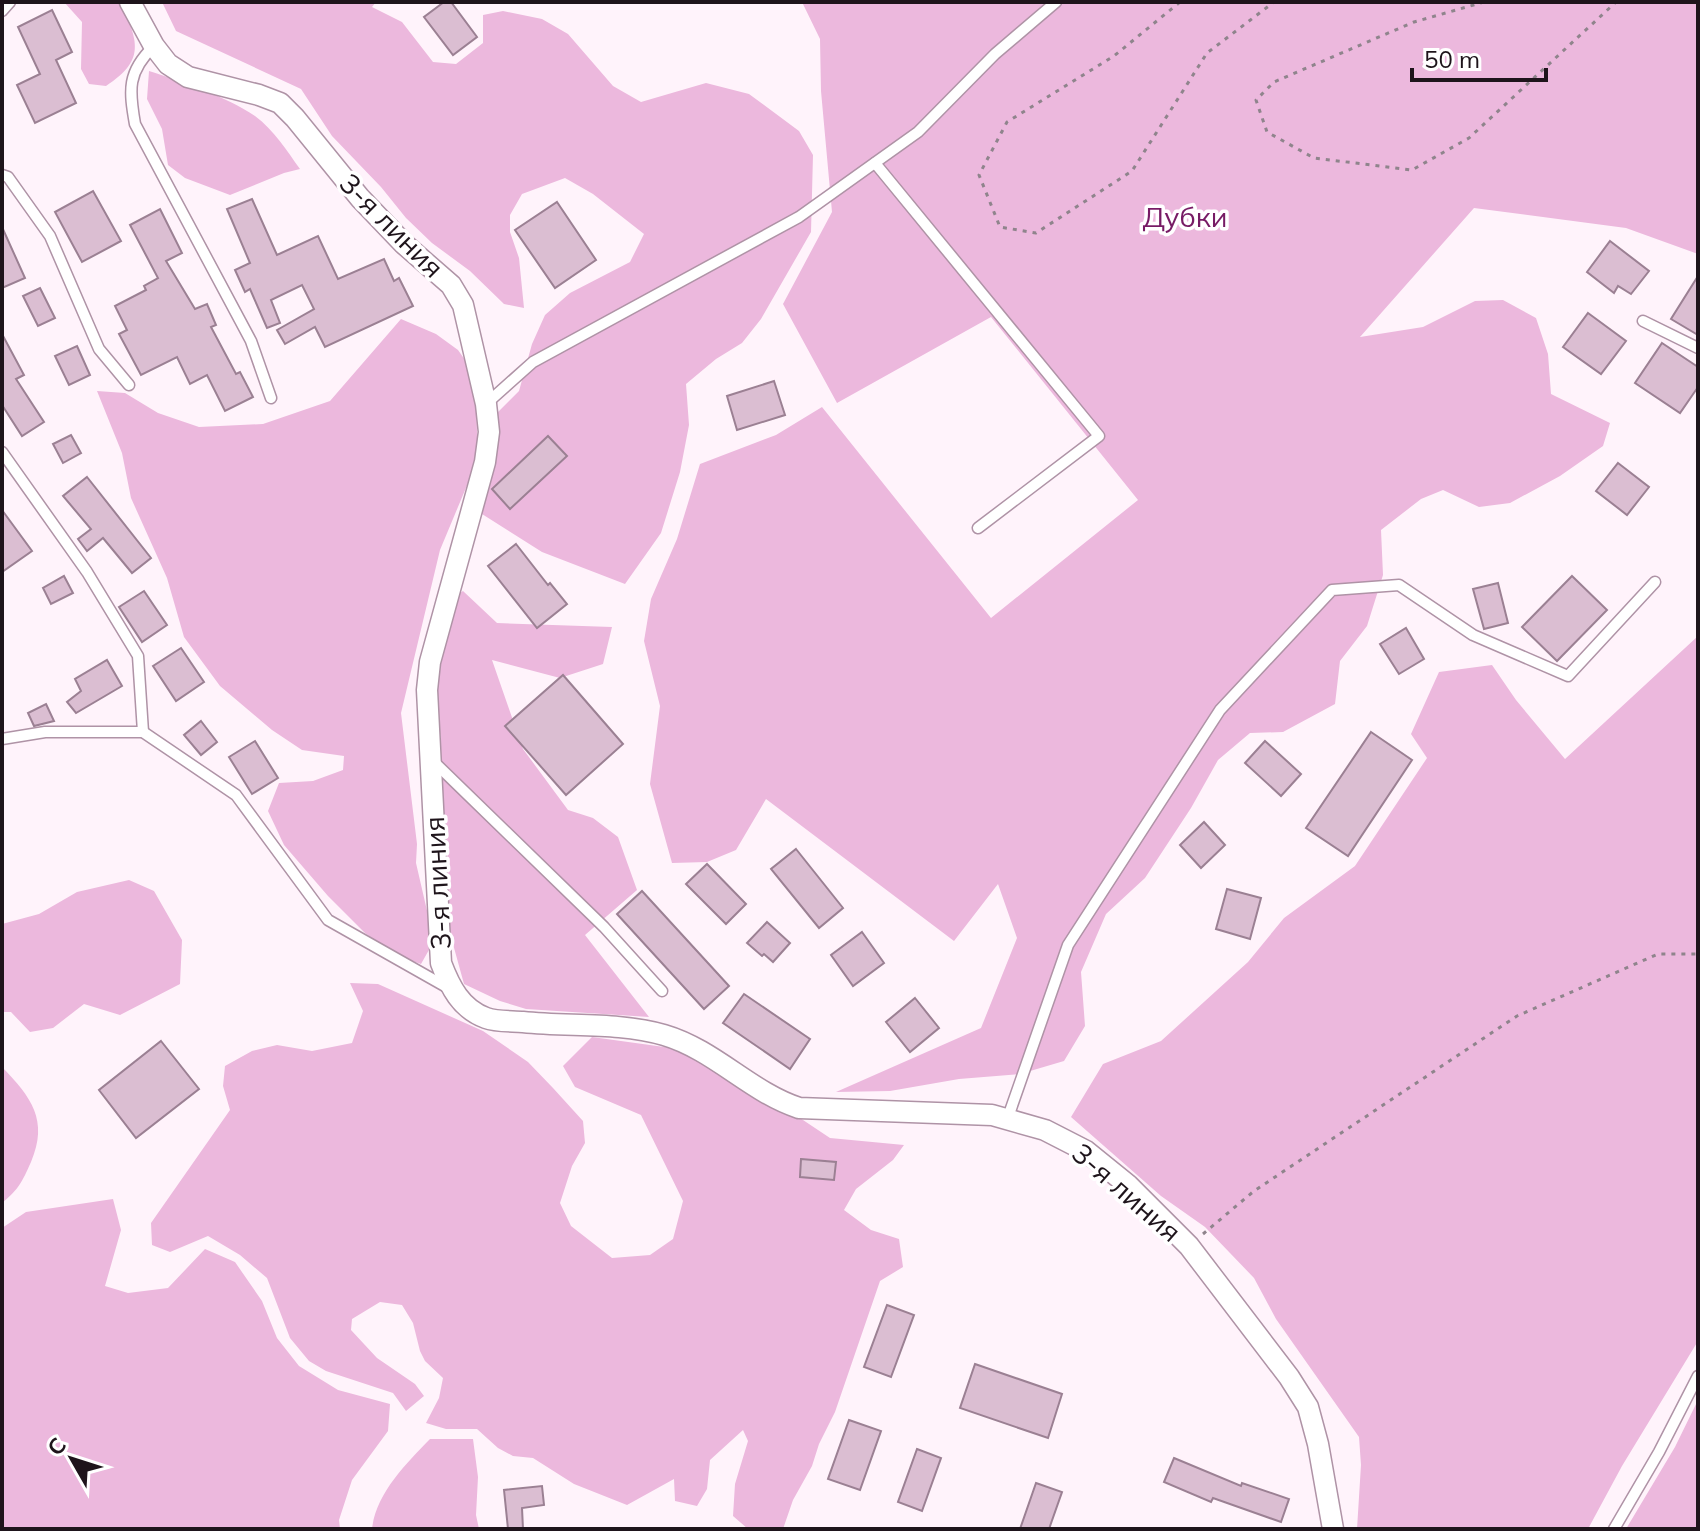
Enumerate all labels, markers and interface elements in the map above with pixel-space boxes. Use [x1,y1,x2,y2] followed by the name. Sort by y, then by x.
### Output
[1412,32,1546,82] scale bar
[1424,44,1480,74] text: 50 m
[332,165,452,285] street label: 3-я линия
[1142,199,1228,234] park label: Дубки
[416,816,458,950] street label: 3-я линия
[1065,1135,1189,1249] street label: 3-я линия
[32,1419,112,1499] north arrow
[41,1432,72,1461] text: С

